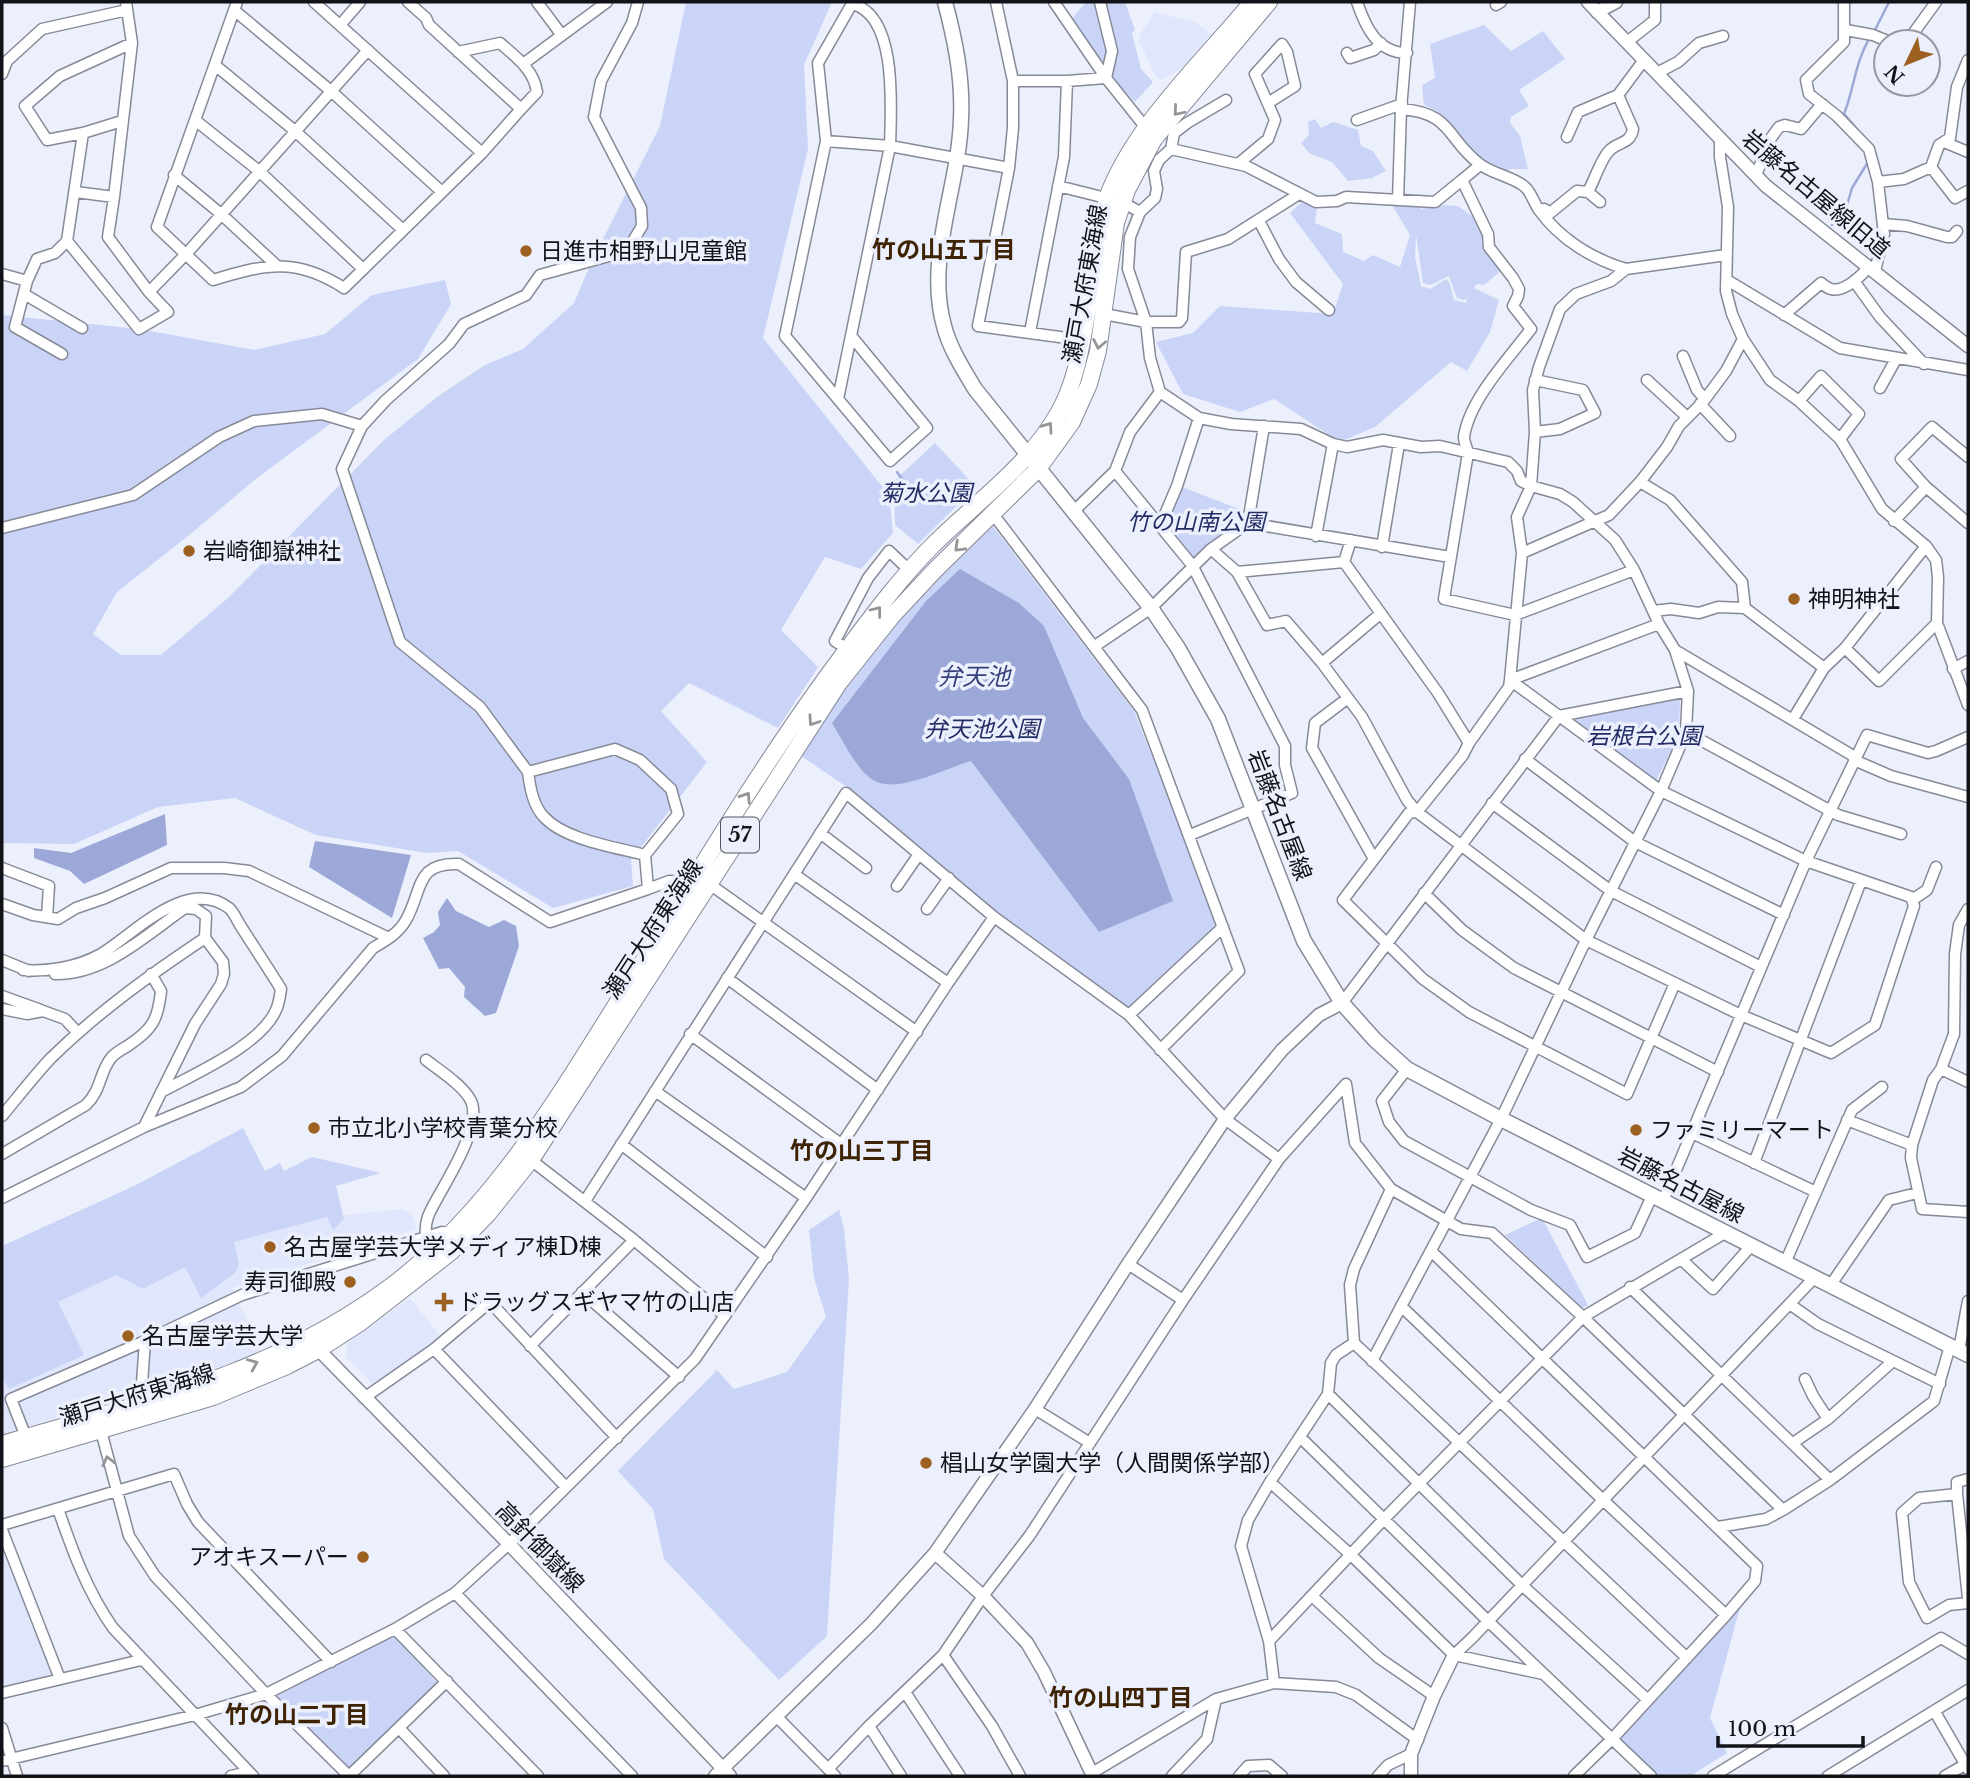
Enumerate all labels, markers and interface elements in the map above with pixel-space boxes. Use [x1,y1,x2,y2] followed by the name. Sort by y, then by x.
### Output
[1872,28,1942,98] north arrow
[1880,60,1909,89] text: N
[1173,103,1186,115] one-way arrow
[1737,124,1895,264] street label: 岩藤名古屋線旧道
[1057,202,1113,366] street label: 瀬戸大府東海線
[872,235,1016,264] district label: 竹の山五丁目
[540,237,747,265] place label: 日進市相野山児童館
[518,243,534,259] marker: 日進市相野山児童館
[1092,338,1107,350] one-way arrow
[1040,422,1052,435] one-way arrow
[880,479,975,507] park label: 菊水公園
[1127,508,1268,536] park label: 竹の山南公園
[203,537,341,565] place label: 岩崎御嶽神社
[954,538,967,551] one-way arrow
[181,543,197,559] marker: 岩崎御嶽神社
[1808,585,1900,613] place label: 神明神社
[1786,591,1802,607] marker: 神明神社
[869,607,881,620] one-way arrow
[938,662,1012,691] water label: 弁天池
[809,713,822,726] one-way arrow
[925,715,1043,743] park label: 弁天池公園
[1587,722,1705,750] park label: 岩根台公園
[1242,746,1318,884] street label: 岩藤名古屋線
[738,792,751,805] one-way arrow
[721,818,759,852] road number: 57
[597,854,709,1004] street label: 瀬戸大府東海線
[328,1114,558,1142] place label: 市立北小学校青葉分校
[1650,1116,1834,1144] place label: ファミリーマート
[306,1120,322,1136] marker: 市立北小学校青葉分校
[1628,1122,1644,1138] marker: ファミリーマート
[790,1136,934,1165] district label: 竹の山三丁目
[1613,1141,1749,1229] street label: 岩藤名古屋線
[284,1233,602,1261] place label: 名古屋学芸大学メディア棟D棟
[262,1239,278,1255] marker: 名古屋学芸大学メディア棟D棟
[244,1268,336,1296] place label: 寿司御殿
[342,1274,358,1290] marker: 寿司御殿
[458,1288,734,1316] place label: ドラッグスギヤマ竹の山店
[436,1294,452,1310] marker: ドラッグスギヤマ竹の山店
[142,1322,303,1350] place label: 名古屋学芸大学
[120,1328,136,1344] marker: 名古屋学芸大学
[56,1358,218,1432] street label: 瀬戸大府東海線
[246,1358,259,1372] one-way arrow
[940,1449,1285,1477] place label: 椙山女学園大学（人間関係学部）
[102,1455,116,1467] one-way arrow
[918,1455,934,1471] marker: 椙山女学園大学（人間関係学部）
[490,1496,590,1598] street label: 高針御嶽線
[189,1543,349,1571] place label: アオキスーパー
[355,1549,371,1565] marker: アオキスーパー
[1049,1683,1193,1712] district label: 竹の山四丁目
[225,1700,369,1729] district label: 竹の山二丁目
[1718,1704,1863,1748] scale bar
[1728,1716,1796,1742] text: 100 m

